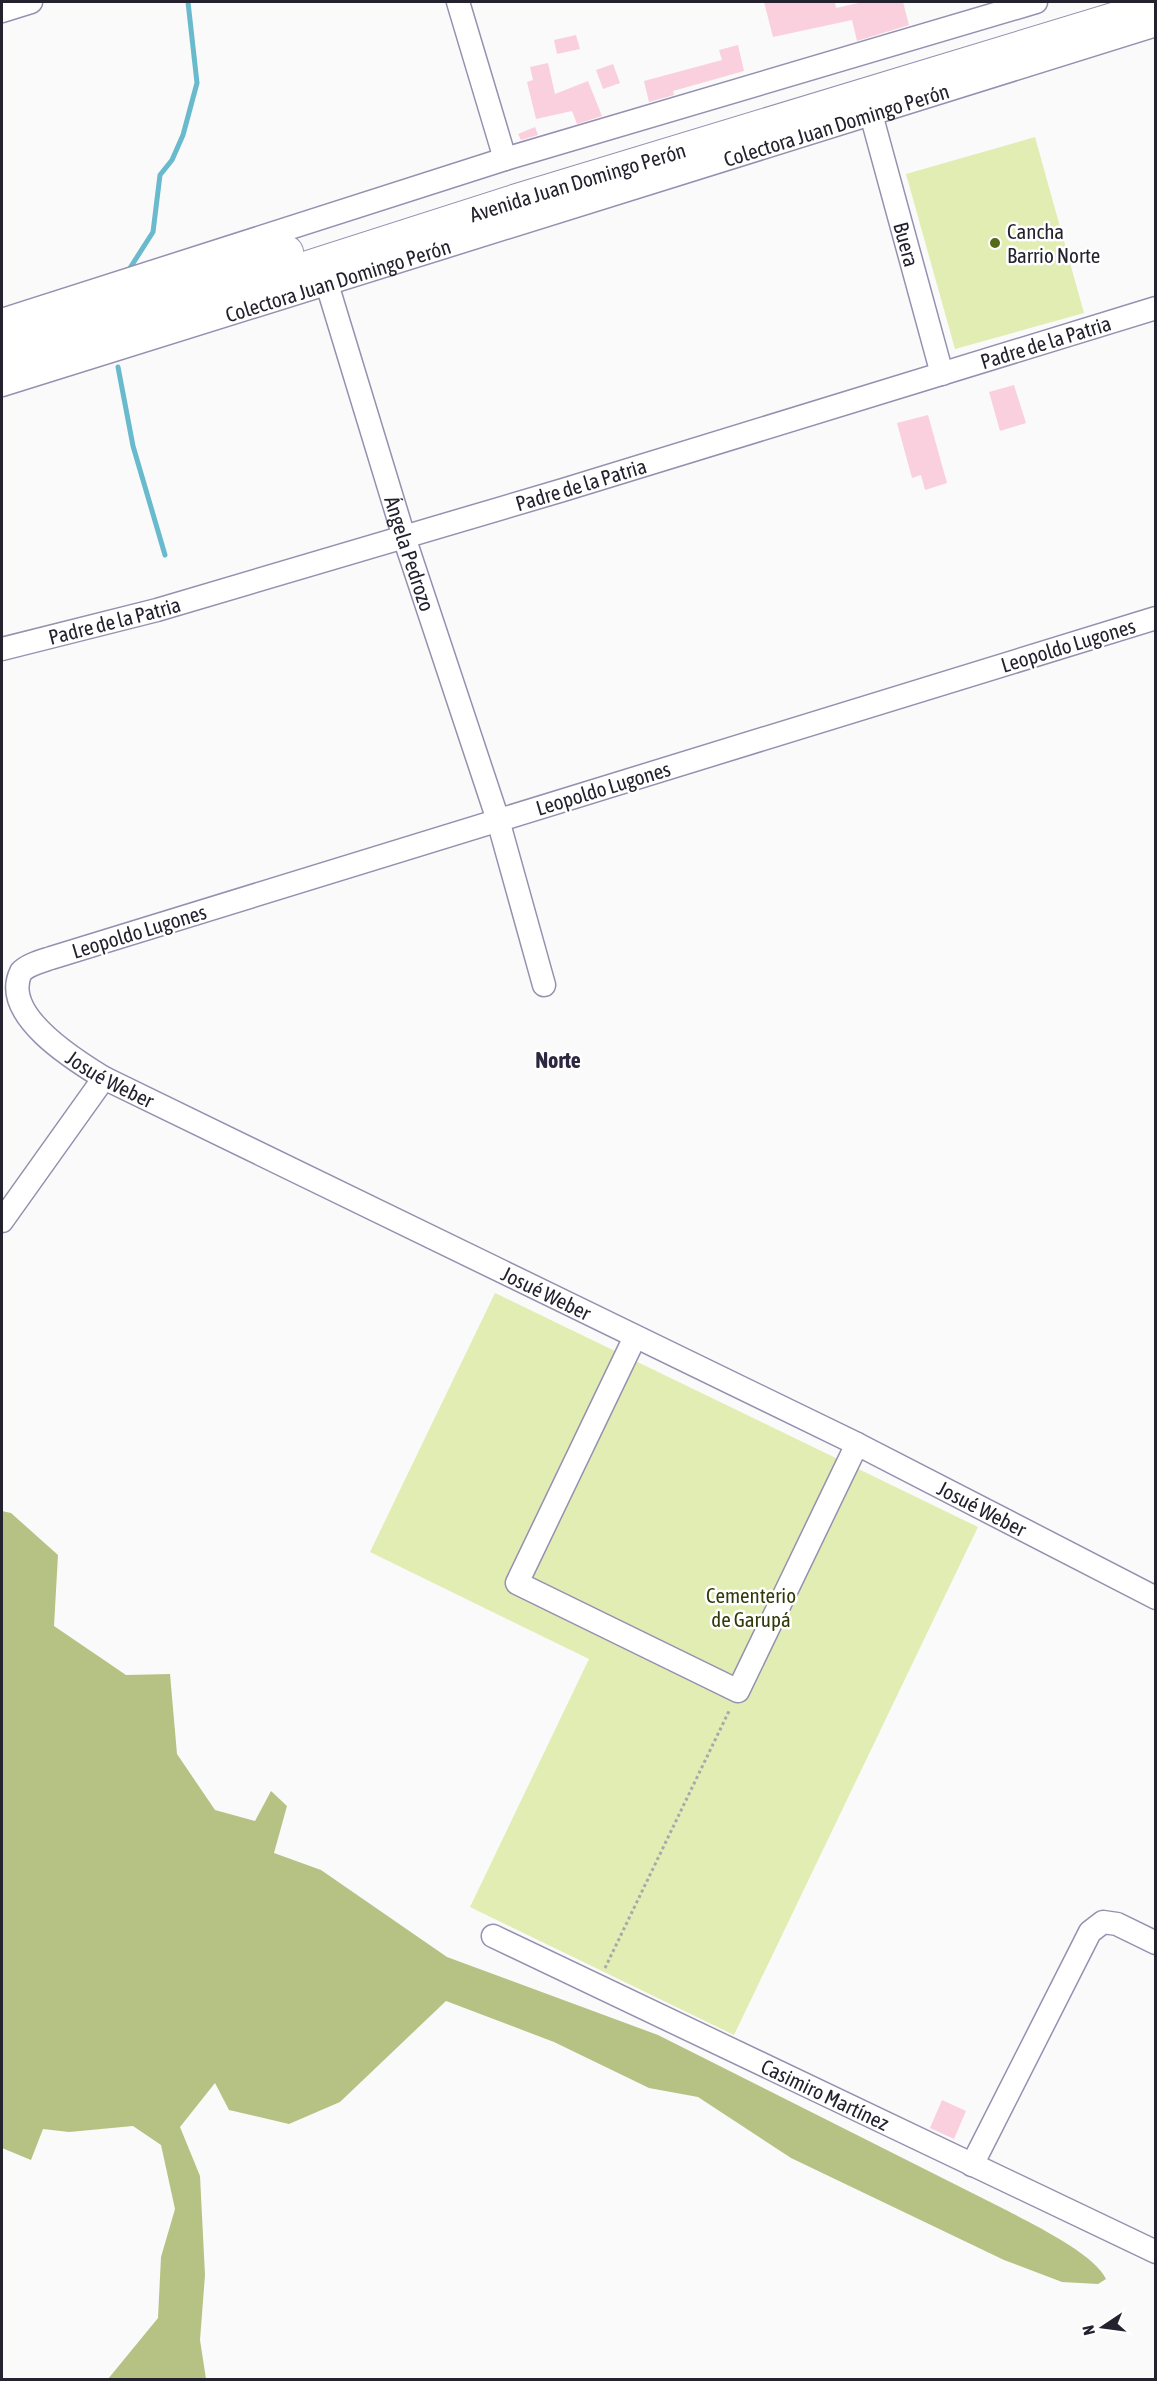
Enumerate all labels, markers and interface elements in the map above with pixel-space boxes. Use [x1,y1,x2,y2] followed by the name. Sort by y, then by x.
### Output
[721,78,952,171] street label: Colectora Juan Domingo Perón
[467,138,689,226] street label: Avenida Juan Domingo Perón
[889,219,924,269] street label: Buera
[1007,219,1100,267] place label: Cancha Barrio Norte
[222,234,454,327] street label: Colectora Juan Domingo Perón
[988,236,1002,250] marker: Cancha Barrio Norte
[977,311,1114,373] street label: Padre de la Patria
[513,453,649,515] street label: Padre de la Patria
[380,493,440,614] street label: Ángela Pedrozo
[46,592,183,649] street label: Padre de la Patria
[998,613,1138,677] street label: Leopoldo Lugones
[533,756,673,820] street label: Leopoldo Lugones
[69,899,209,963] street label: Leopoldo Lugones
[62,1045,159,1113] street label: Josué Weber
[535,1047,581,1073] district label: Norte
[498,1261,596,1325] street label: Josué Weber
[934,1476,1031,1541] street label: Josué Weber
[706,1583,796,1631] park label: Cementerio de Garupá
[758,2054,893,2135] street label: Casimiro Martínez
[1073,2297,1133,2357] north arrow
[1079,2324,1098,2337] text: N

